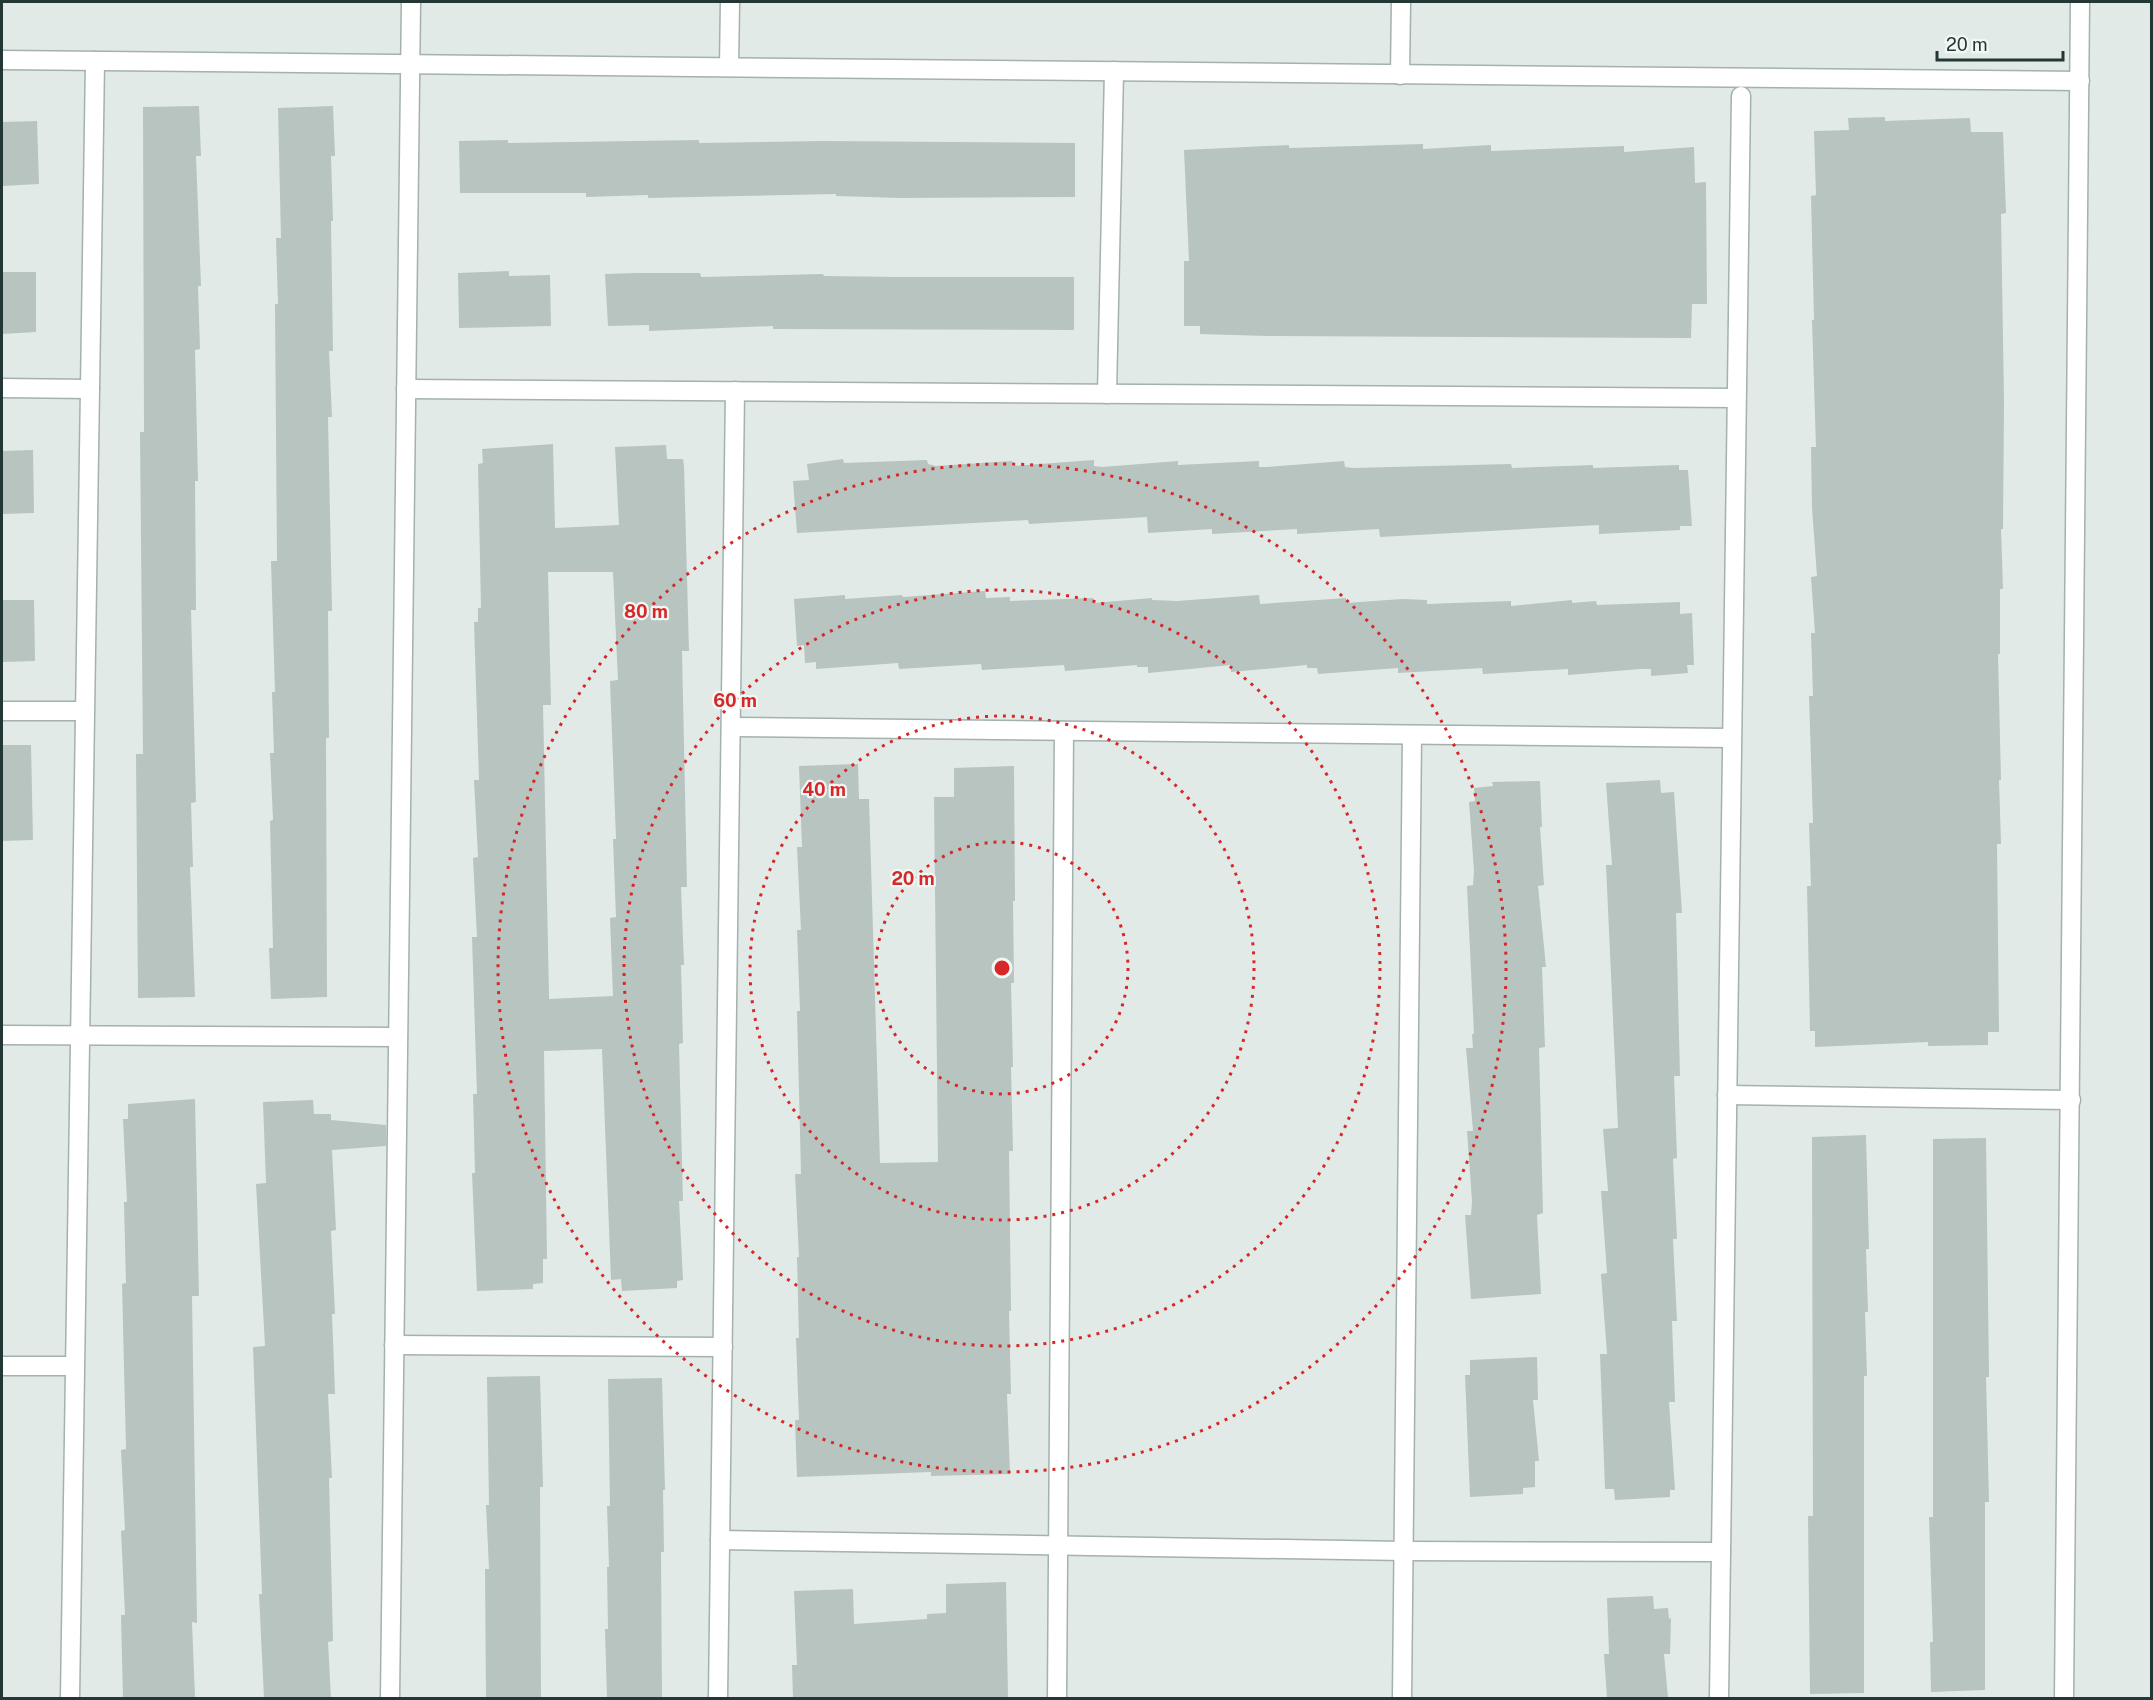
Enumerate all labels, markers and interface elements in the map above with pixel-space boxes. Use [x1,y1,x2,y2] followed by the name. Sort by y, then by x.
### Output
[1937,24,2063,62] scale bar
[1946,34,1988,55] text: 20 m
[624,601,668,622] text: 80 m
[713,690,757,711] text: 60 m
[802,779,846,800] text: 40 m
[891,868,935,889] text: 20 m
[992,958,1012,978] centre of rings

